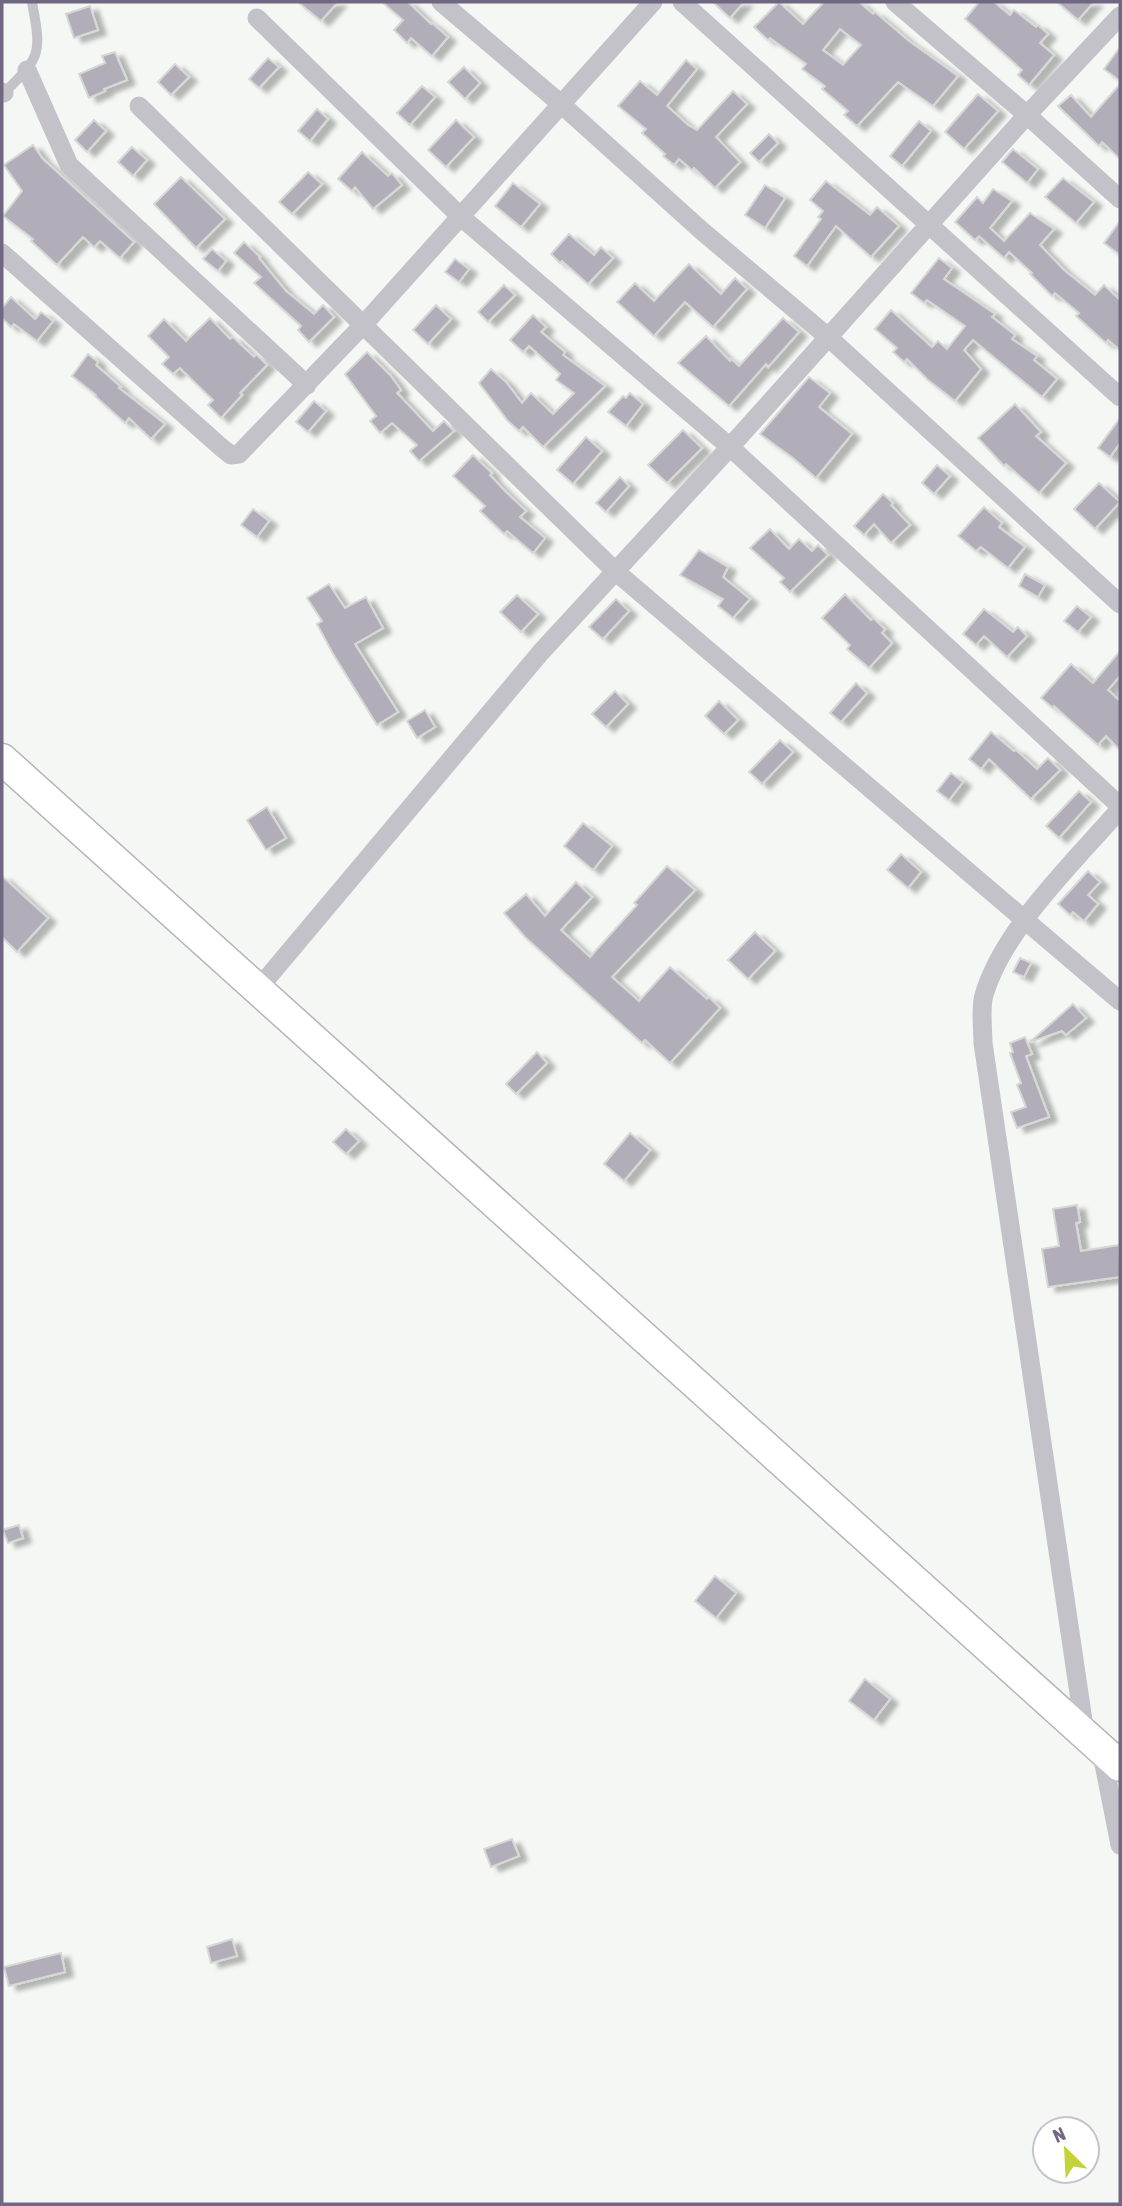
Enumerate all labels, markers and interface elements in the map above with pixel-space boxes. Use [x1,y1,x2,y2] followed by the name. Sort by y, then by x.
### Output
[1031,2115,1101,2185] north arrow
[1049,2122,1069,2147] text: N

